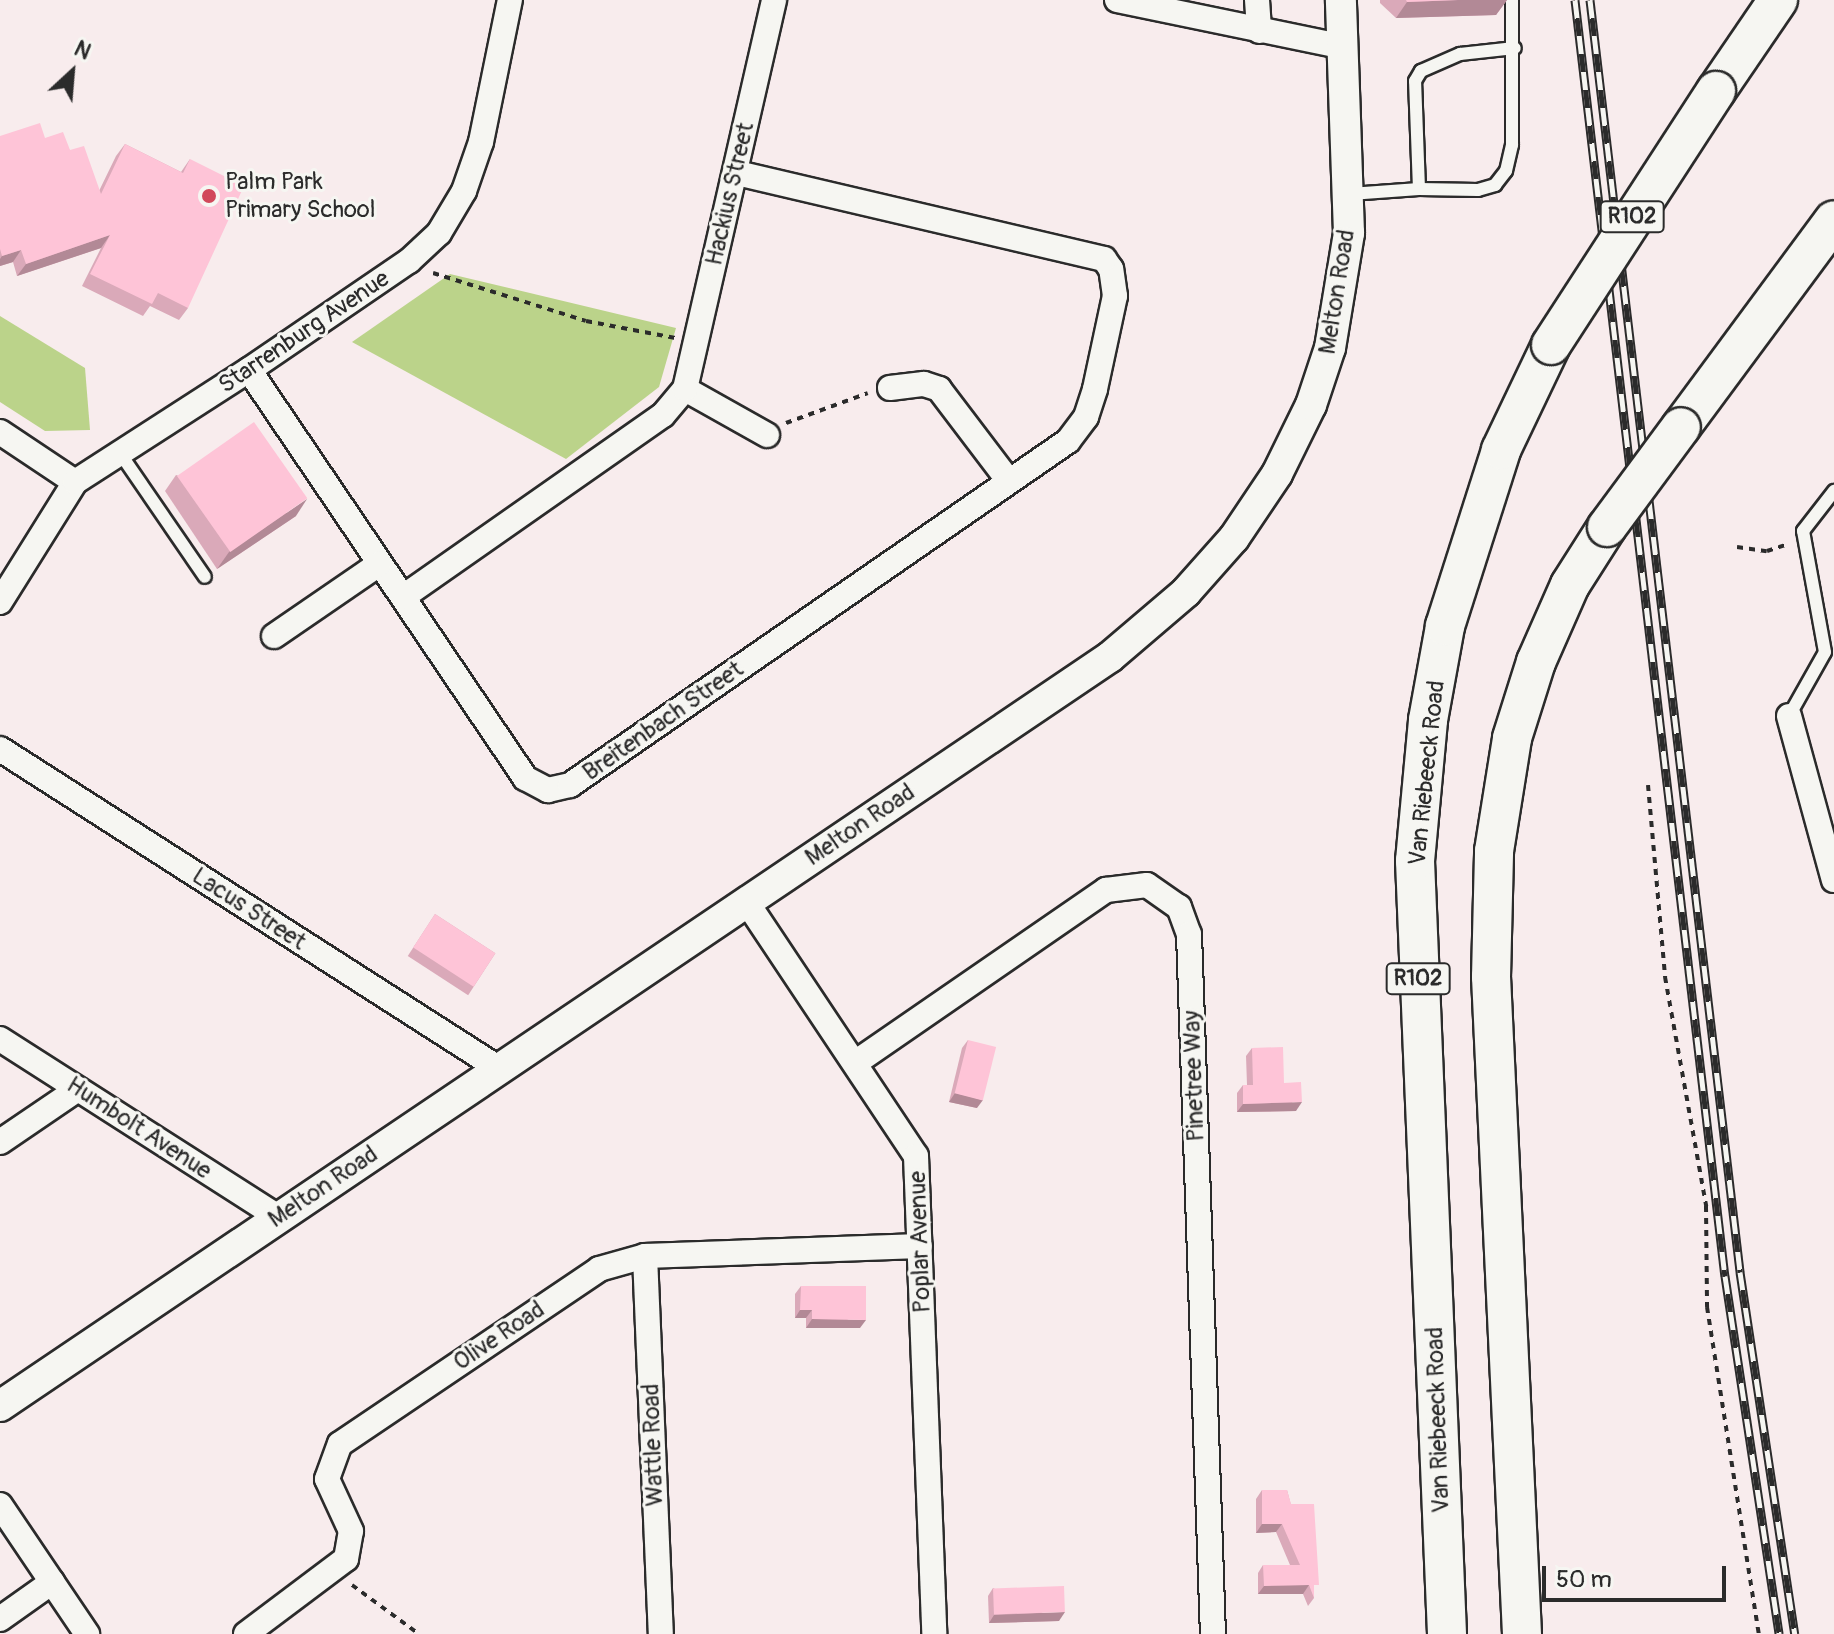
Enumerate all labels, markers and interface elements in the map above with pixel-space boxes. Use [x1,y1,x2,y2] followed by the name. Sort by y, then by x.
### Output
[32,32,112,112] north arrow
[70,35,95,66] text: N
[700,120,760,268] street label: Hackius Street
[225,168,375,224] place label: Palm Park Primary School
[200,187,218,205] marker: Palm Park Primary School
[1598,199,1666,235] road number: R102
[1313,228,1361,356] street label: Melton Road
[213,264,395,400] street label: Starrenburg Avenue
[577,655,749,787] street label: Breitenbach Street
[1403,679,1451,867] street label: Van Riebeeck Road
[800,778,920,872] street label: Melton Road
[187,862,311,956] street label: Lacus Street
[1384,961,1452,997] road number: R102
[1177,1010,1211,1142] street label: Pinetree Way
[61,1070,217,1186] street label: Humbolt Avenue
[263,1140,383,1234] street label: Melton Road
[903,1170,937,1314] street label: Poplar Avenue
[448,1295,550,1377] street label: Olive Road
[1420,1326,1456,1514] street label: Van Riebeeck Road
[636,1383,670,1507] street label: Wattle Road
[1546,1550,1730,1600] scale bar
[1556,1565,1612,1594] text: 50 m

